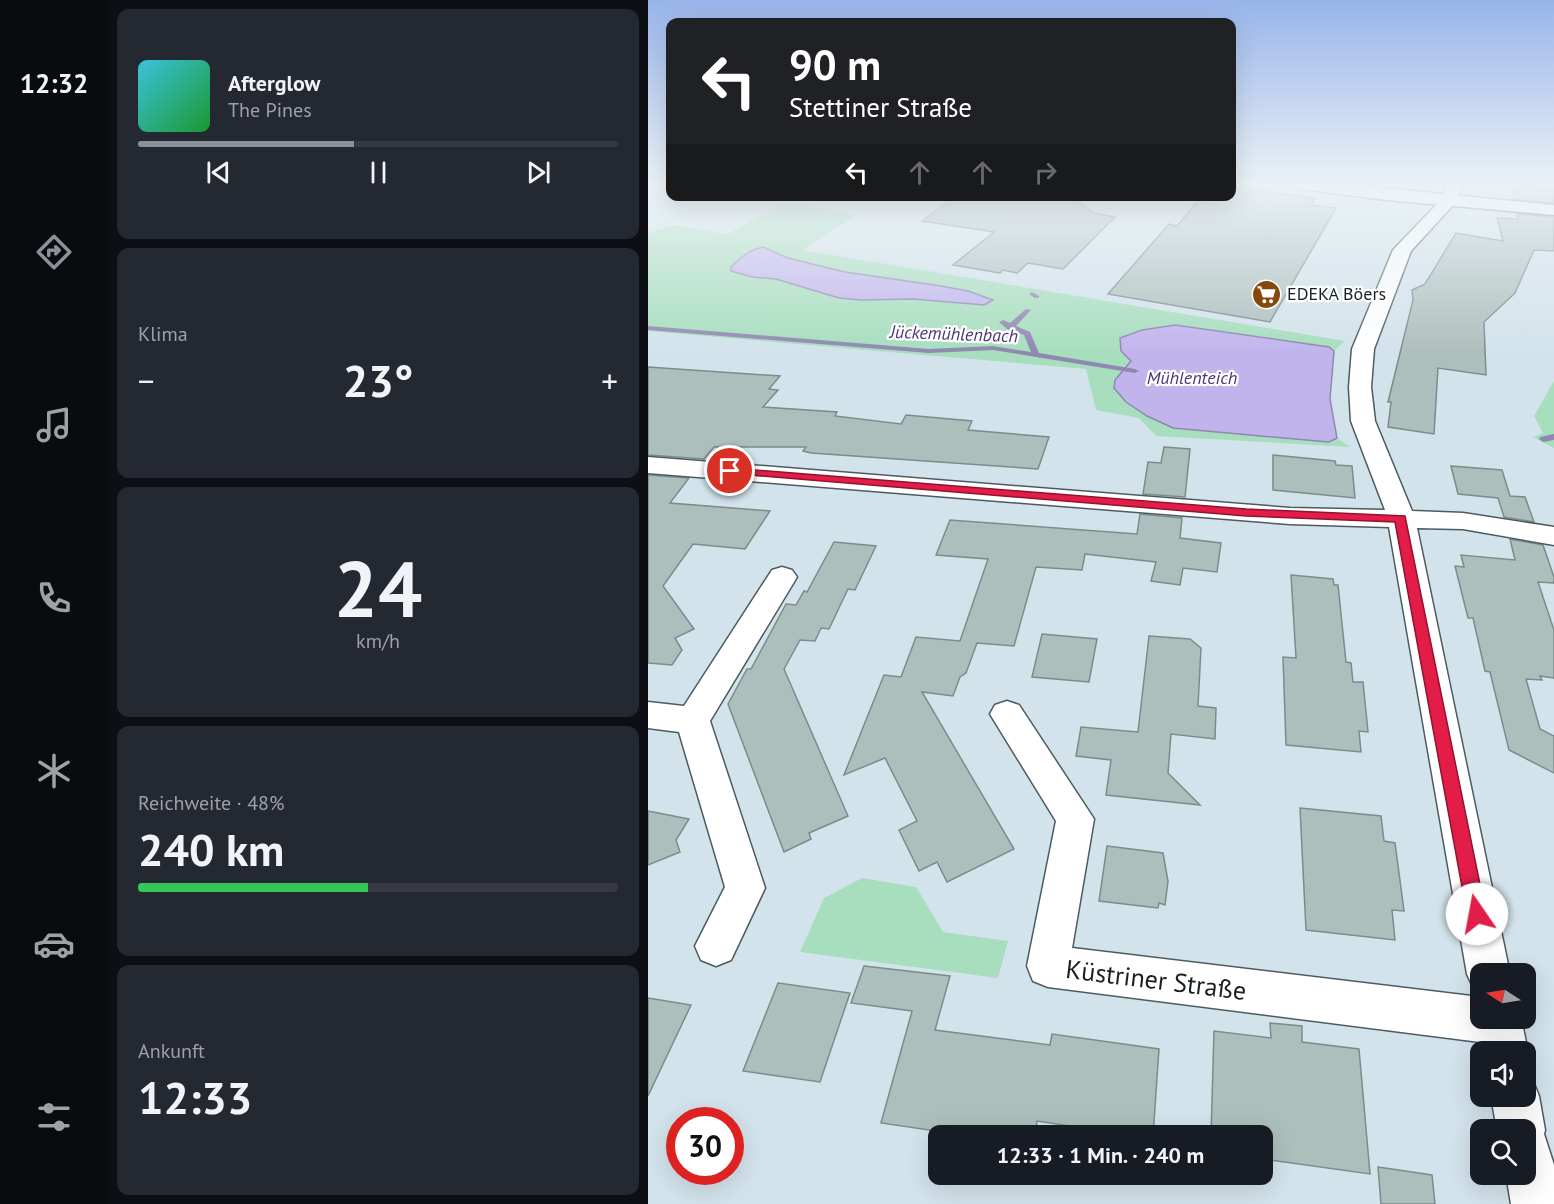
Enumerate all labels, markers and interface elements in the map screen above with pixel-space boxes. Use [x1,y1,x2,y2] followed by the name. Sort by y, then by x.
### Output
[789,37,881,92] text: 90 m
[690,42,768,120] icon: left
[20,66,88,100] text: 12:32
[228,69,320,97] text: Afterglow
[789,90,972,124] text: Stettiner Straße
[228,97,312,123] text: The Pines
[202,156,235,189] icon: previous
[362,156,395,189] icon: pause
[522,156,555,189] icon: next
[840,156,873,189] icon: left
[903,156,936,189] icon: ahead
[966,156,999,189] icon: ahead
[1029,156,1062,189] icon: right
[33,231,75,273] icon: directions
[1250,278,1282,310] supermarket icon: EDEKA Böers
[1287,282,1386,305] place label: EDEKA Böers
[888,320,1018,347] water label: Jückemühlenbach
[138,321,188,347] text: Klima
[343,351,413,409] text: 23°
[138,359,155,402] text: −
[601,359,618,402] text: +
[1147,366,1237,389] water label: Mühlenteich
[33,404,75,446] icon: music
[704,445,755,496] pin
[713,454,746,487] icon: arrive
[334,538,422,639] text: 24
[33,577,75,619] icon: phone
[356,628,400,654] text: km/h
[33,750,75,792] icon: climate
[138,790,284,816] text: Reichweite · 48%
[138,820,284,878] text: 240 km
[1445,882,1509,946] position arrow
[33,923,75,965] icon: car
[1064,952,1248,1007] street label: Küstriner Straße
[1470,963,1536,1029] north arrow
[1470,963,1536,1185] map controls
[138,1038,205,1064] text: Ankunft
[1470,1041,1536,1107] button: sound
[138,1068,252,1126] text: 12:33
[33,1096,75,1138] icon: filters
[666,1107,744,1185] speed limit sign: 30
[1470,1119,1536,1185] button: search
[997,1141,1204,1169] text: 12:33 · 1 Min. · 240 m

